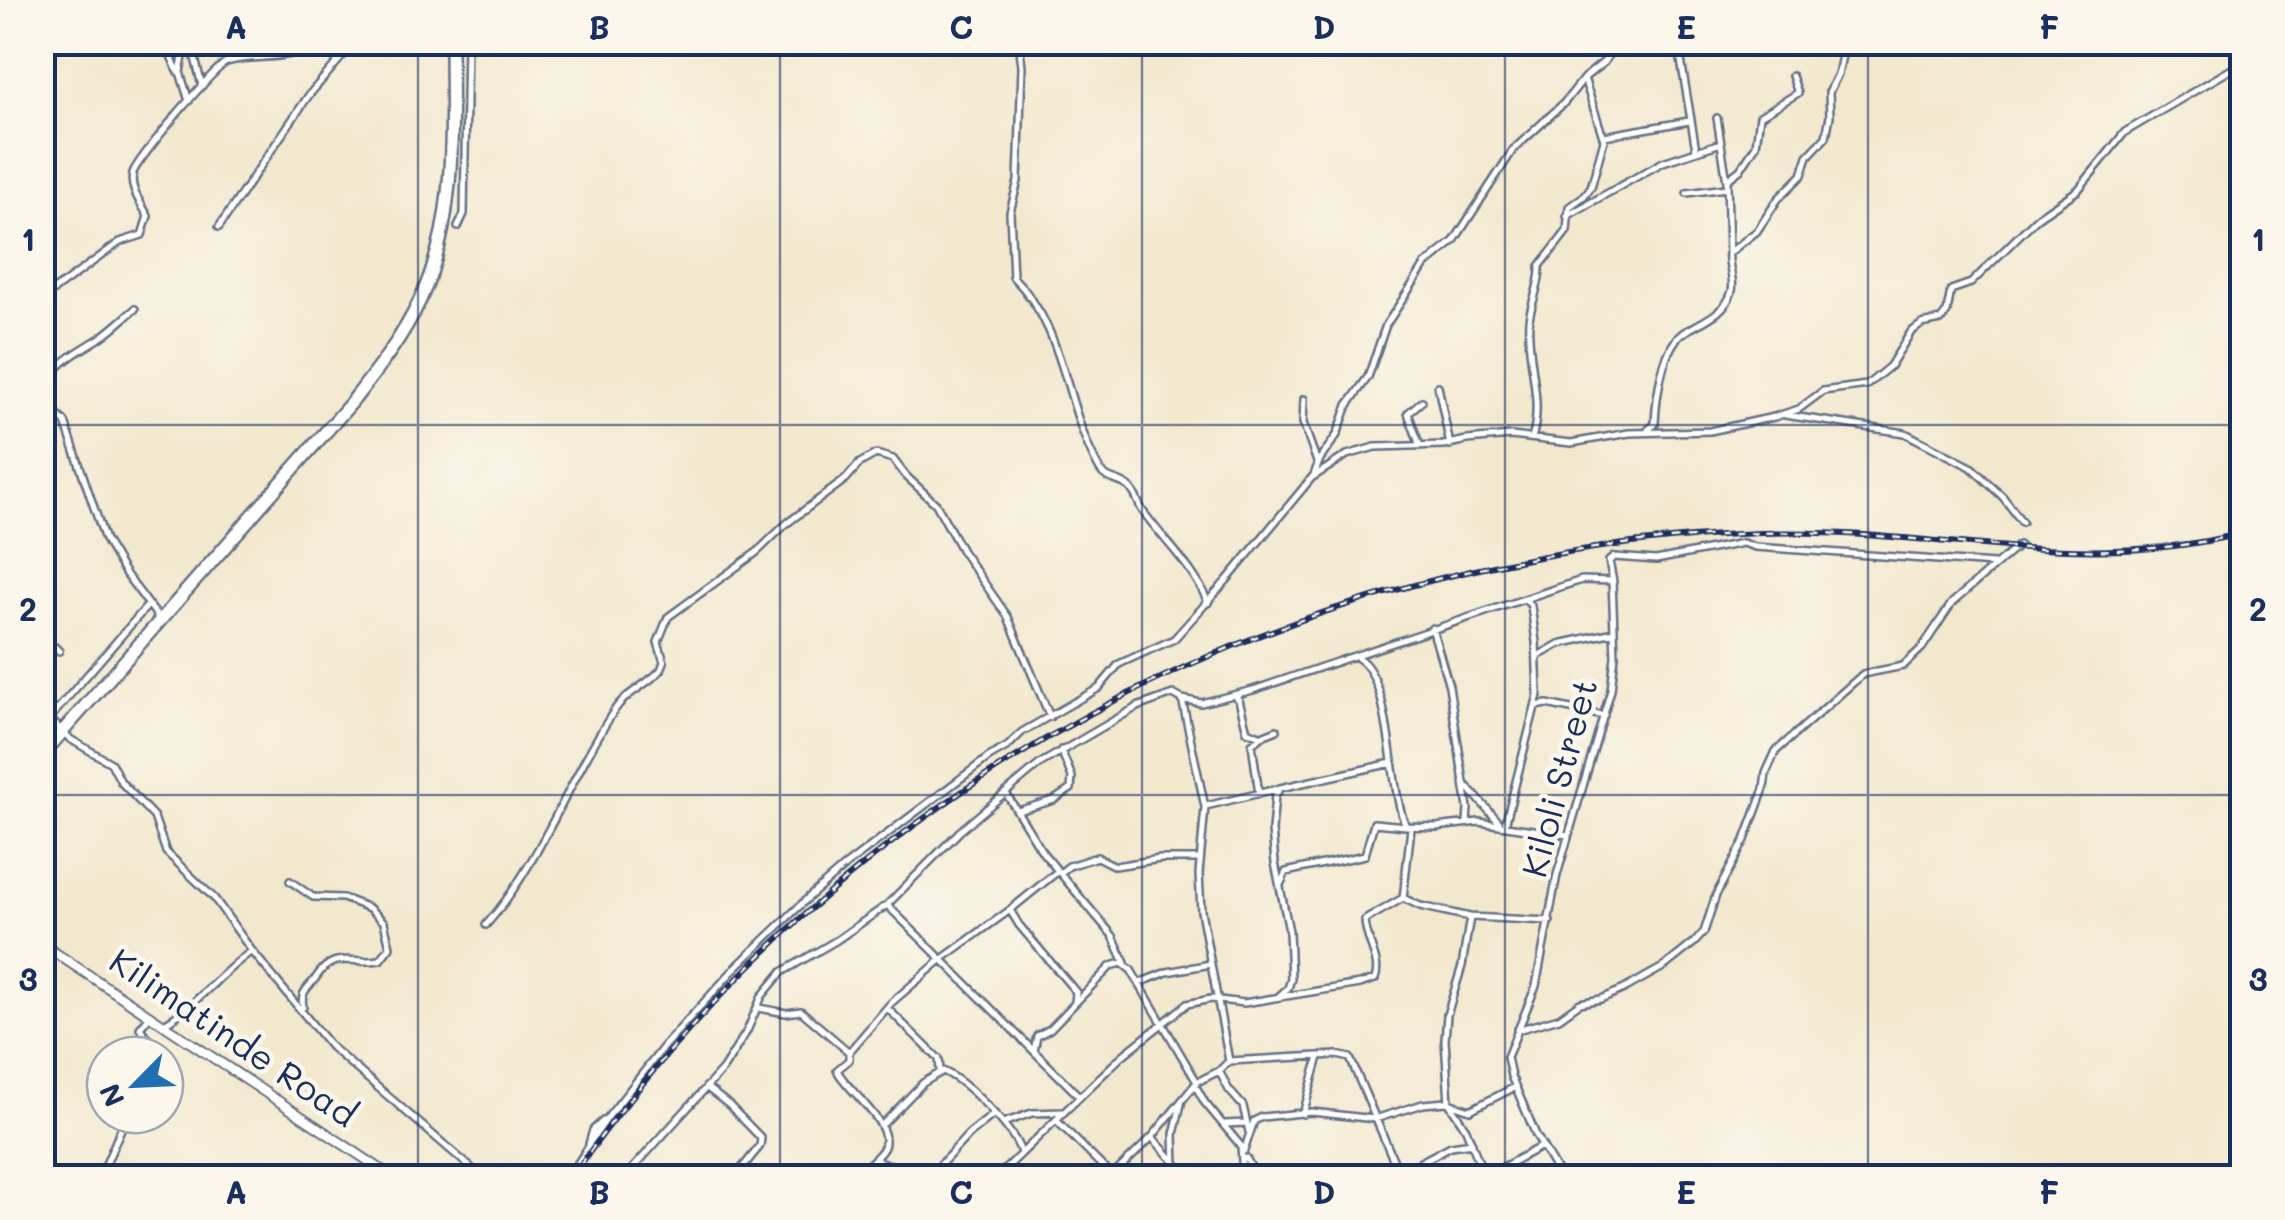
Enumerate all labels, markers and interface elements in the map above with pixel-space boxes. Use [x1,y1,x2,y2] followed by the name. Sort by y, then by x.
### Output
[225,5,247,47] text: A
[588,5,610,47] text: B
[949,5,973,47] text: C
[1313,5,1335,47] text: D
[1676,5,1696,47] text: E
[2039,5,2059,47] text: F
[21,217,35,259] text: 1
[2251,217,2265,259] text: 1
[19,587,37,629] text: 2
[2249,587,2267,629] text: 2
[1510,673,1607,882] street label: Kiloli Street
[101,936,367,1136] street label: Kilimatinde Road
[18,957,38,999] text: 3
[2248,957,2268,999] text: 3
[85,1035,185,1135] north arrow
[90,1079,132,1113] text: N
[225,1170,247,1212] text: A
[588,1170,610,1212] text: B
[949,1170,973,1212] text: C
[1313,1170,1335,1212] text: D
[1676,1170,1696,1212] text: E
[2039,1170,2059,1212] text: F

